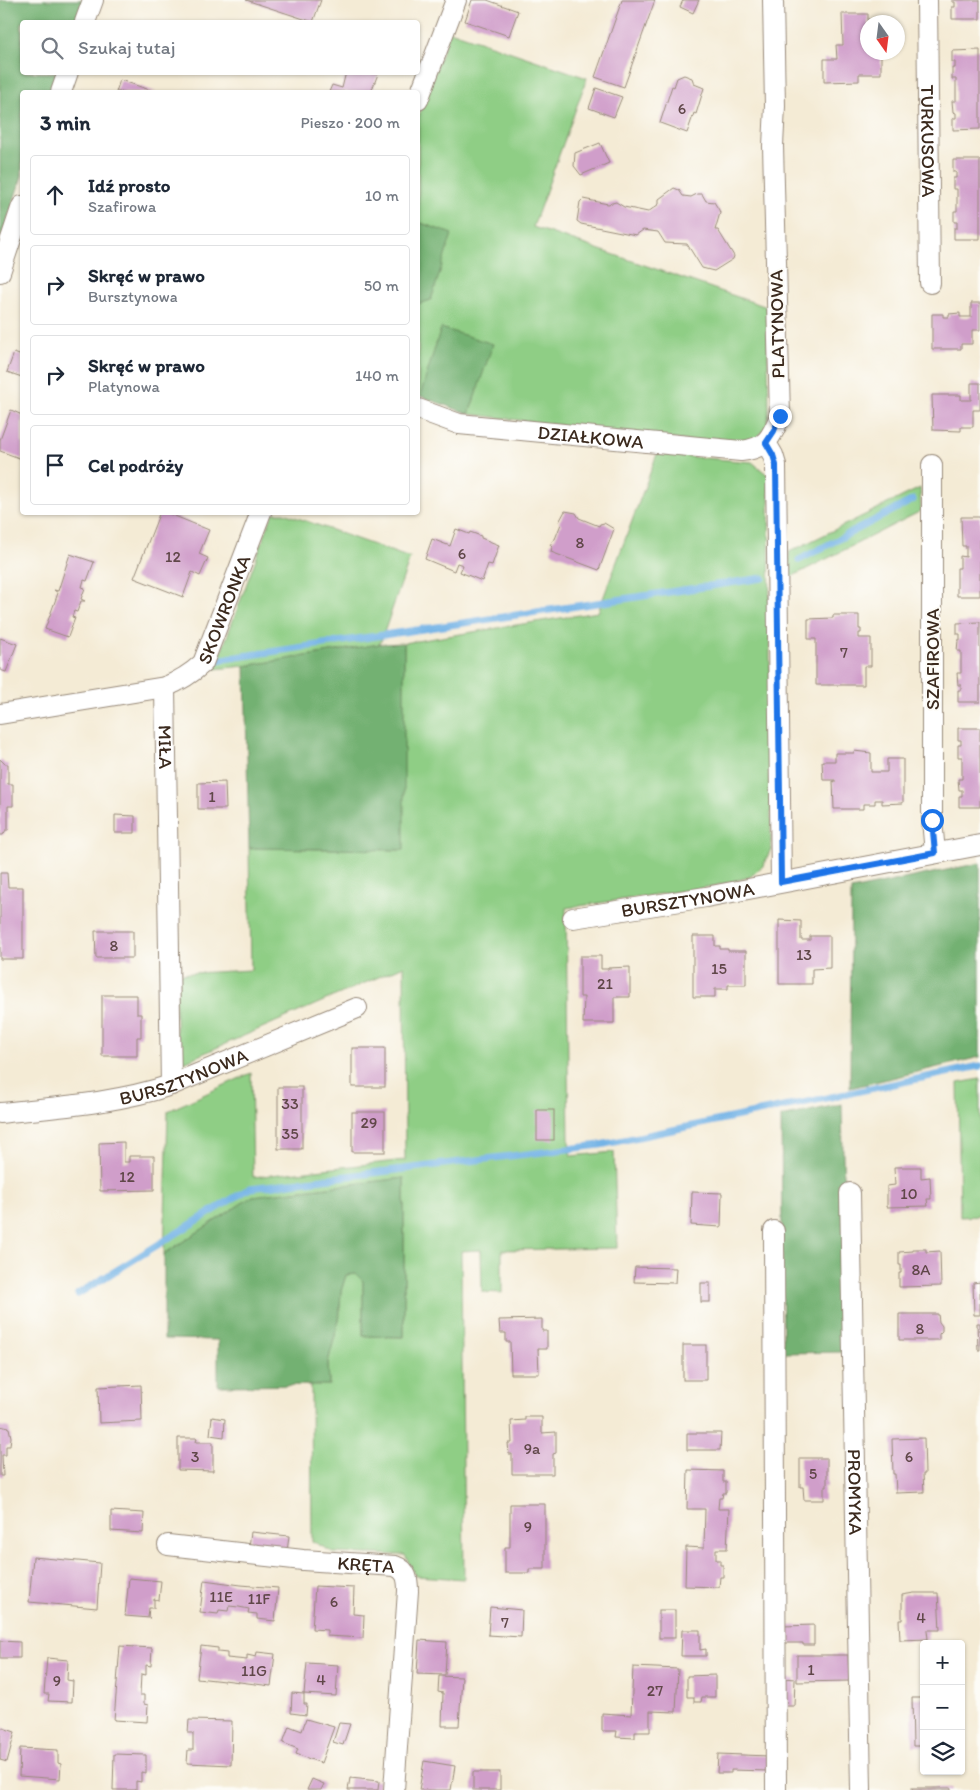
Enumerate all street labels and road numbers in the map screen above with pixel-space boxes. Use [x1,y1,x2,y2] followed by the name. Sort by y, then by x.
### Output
[916,85,941,197] street label: TURKUSOWA
[765,269,789,379] street label: PLATYNOWA
[537,420,645,453] street label: DZIAŁKOWA
[192,551,255,667] street label: SKOWRONKA
[921,608,944,710] street label: SZAFIROWA
[154,725,178,769] street label: MIŁA
[619,877,756,922] street label: BURSZTYNOWA
[117,1043,251,1109] street label: BURSZTYNOWA
[843,1449,868,1535] street label: PROMYKA
[337,1551,395,1577] street label: KRĘTA

